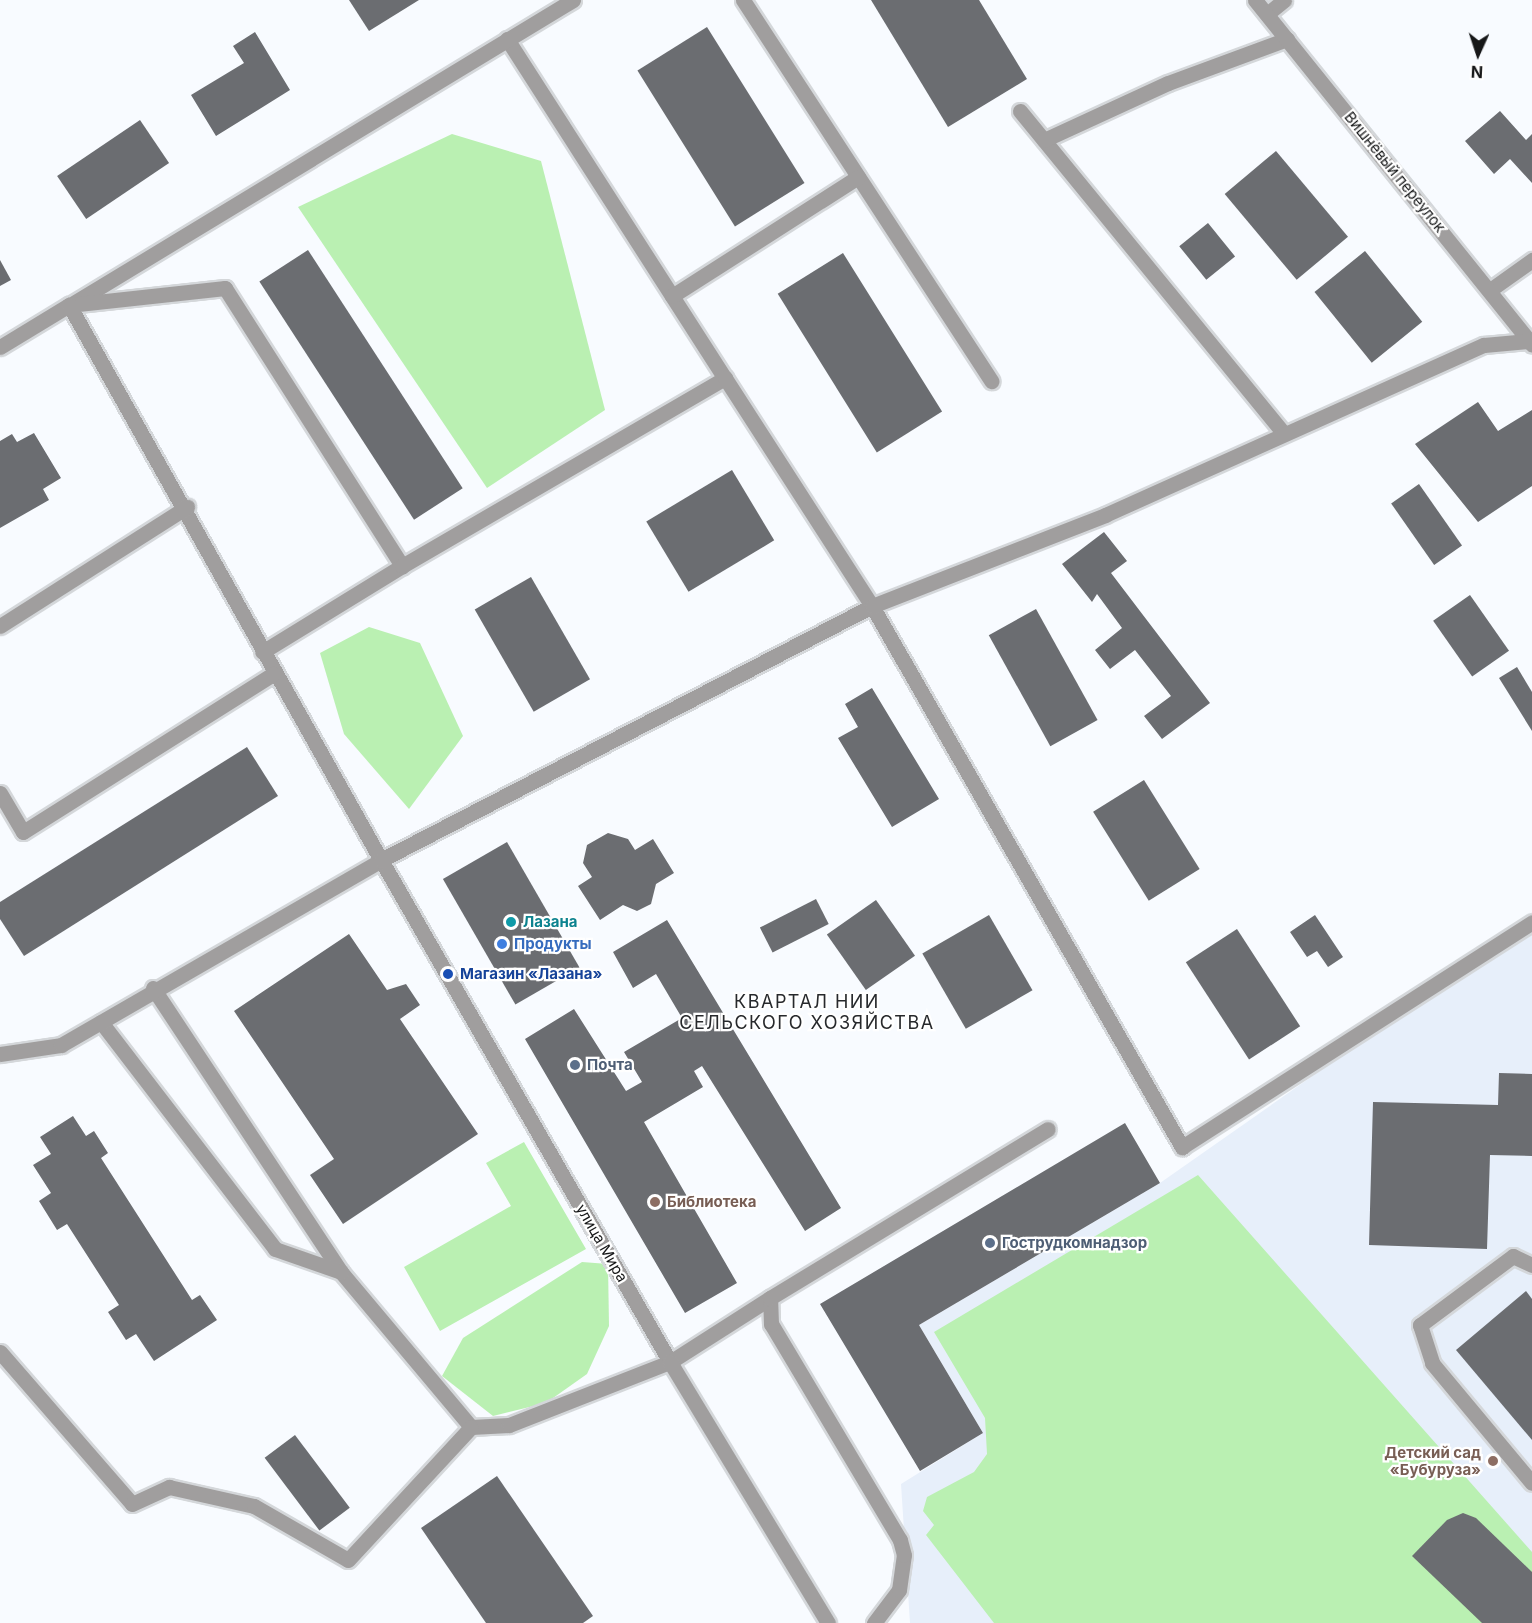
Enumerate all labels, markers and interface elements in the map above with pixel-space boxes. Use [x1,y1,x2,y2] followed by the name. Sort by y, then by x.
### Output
[1448,24,1508,84] north arrow
[1470,62,1484,82] text: N
[1341,108,1449,236] street label: Вишнёвый переулок
[523,913,577,931] place label: Лазана
[504,915,518,929] marker: Лазана
[514,935,592,953] place label: Продукты
[495,937,509,951] marker: Продукты
[460,965,602,983] place label: Магазин «Лазана»
[441,967,455,981] marker: Магазин «Лазана»
[679,992,935,1034] district label: КВАРТАЛ НИИ СЕЛЬСКОГО ХОЗЯЙСТВА
[587,1056,633,1074] place label: Почта
[568,1058,582,1072] marker: Почта
[667,1193,756,1211] place label: Библиотека
[648,1195,662,1209] marker: Библиотека
[572,1201,632,1285] street label: улица Мира
[1002,1234,1147,1252] place label: Гострудкомнадзор
[983,1236,997,1250] marker: Гострудкомнадзор
[1384,1443,1481,1478] place label: Детский сад «Бубуруза»
[1486,1454,1500,1468] marker: Детский сад «Бубуруза»

